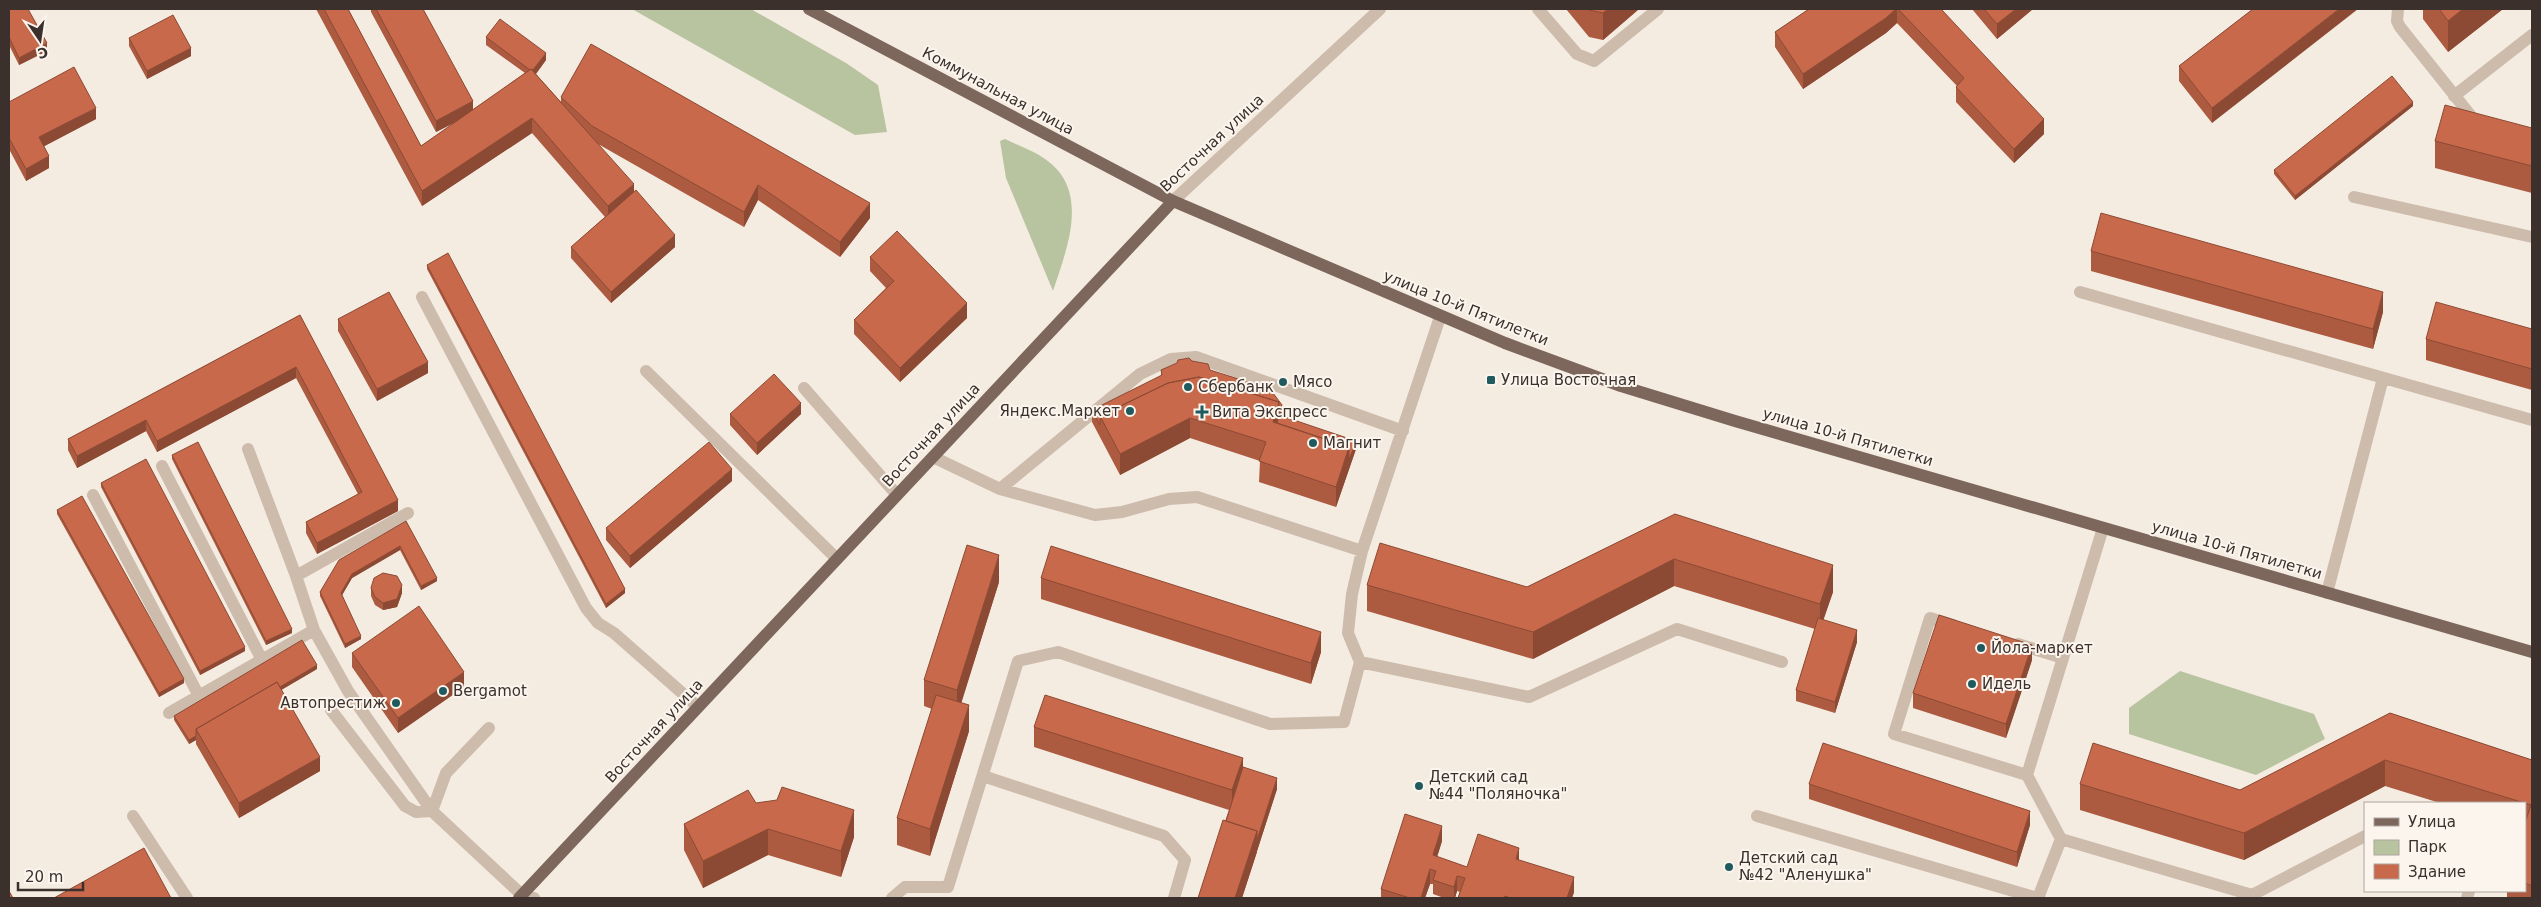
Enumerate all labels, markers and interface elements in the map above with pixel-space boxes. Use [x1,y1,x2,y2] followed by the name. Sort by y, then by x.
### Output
[15,15,65,65] north arrow
[919,43,1077,139] street label: Коммунальная улица
[36,44,50,62] text: С
[1157,90,1267,196] street label: Восточная улица
[1381,267,1551,349] street label: улица 10-й Пятилетки
[1501,371,1636,389] place label: Улица Восточная
[1293,373,1332,391] place label: Мясо
[1485,374,1497,386] marker: Улица Восточная
[1277,376,1289,388] marker: Мясо
[1198,378,1274,396] place label: Сбербанк
[878,380,984,490] street label: Восточная улица
[1182,381,1194,393] marker: Сбербанк
[999,402,1120,420] place label: Яндекс.Маркет
[1212,403,1328,421] place label: Вита Экспресс
[1761,404,1935,470] street label: улица 10-й Пятилетки
[1124,405,1136,417] marker: Яндекс.Маркет
[1196,406,1208,418] marker: Вита Экспресс
[1323,434,1382,452] place label: Магнит
[1307,437,1319,449] marker: Магнит
[2150,517,2324,583] street label: улица 10-й Пятилетки
[1991,638,2093,657] place label: Йола-маркет
[1975,642,1987,654] marker: Йола-маркет
[1982,675,2031,693] place label: Идель
[601,676,707,786] street label: Восточная улица
[1966,678,1978,690] marker: Идель
[453,682,527,700] place label: Bergamot
[437,685,449,697] marker: Bergamot
[280,694,386,712] place label: Автопрестиж
[390,697,402,709] marker: Автопрестиж
[1429,768,1567,803] place label: Детский сад №44 "Поляночка"
[1413,780,1425,792] marker: Детский сад №44 "Поляночка"
[2364,802,2526,892] legend
[2408,813,2456,831] text: Улица
[2408,838,2447,856] text: Парк
[1739,849,1872,884] place label: Детский сад №42 "Аленушка"
[18,860,82,892] scale bar
[1723,861,1735,873] marker: Детский сад №42 "Аленушка"
[2408,863,2466,881] text: Здание
[25,868,63,886] text: 20 m

